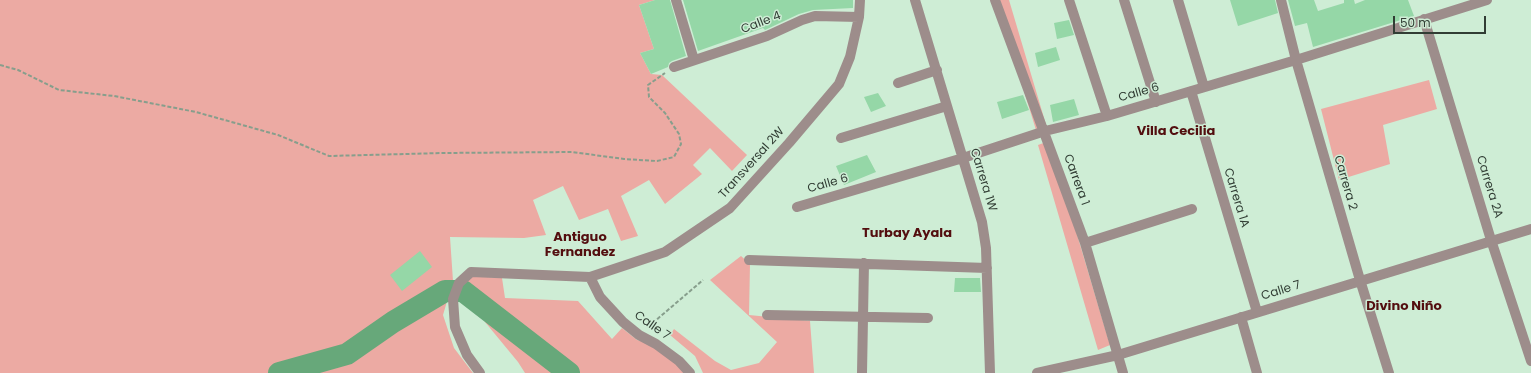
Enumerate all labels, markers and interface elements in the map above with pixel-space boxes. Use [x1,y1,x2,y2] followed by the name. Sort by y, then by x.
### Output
[1395,8,1488,34] scale bar
[739,9,783,37] street label: Calle 4
[1400,14,1431,31] text: 50 m
[1117,80,1161,106] street label: Calle 6
[716,124,788,202] street label: Transversal 2W
[1137,124,1215,140] district label: Villa Cecilia
[967,147,999,213] street label: Carrera 1W
[1060,152,1092,208] street label: Carrera 1
[1330,154,1360,212] street label: Carrera 2
[1473,154,1505,220] street label: Carrera 2A
[1220,166,1252,230] street label: Carrera 1A
[806,171,850,197] street label: Calle 6
[862,226,952,242] district label: Turbay Ayala
[545,230,615,261] district label: Antiguo Fernandez
[1260,278,1302,304] street label: Calle 7
[1366,299,1442,315] district label: Divino Niño
[631,308,673,344] street label: Calle 7

